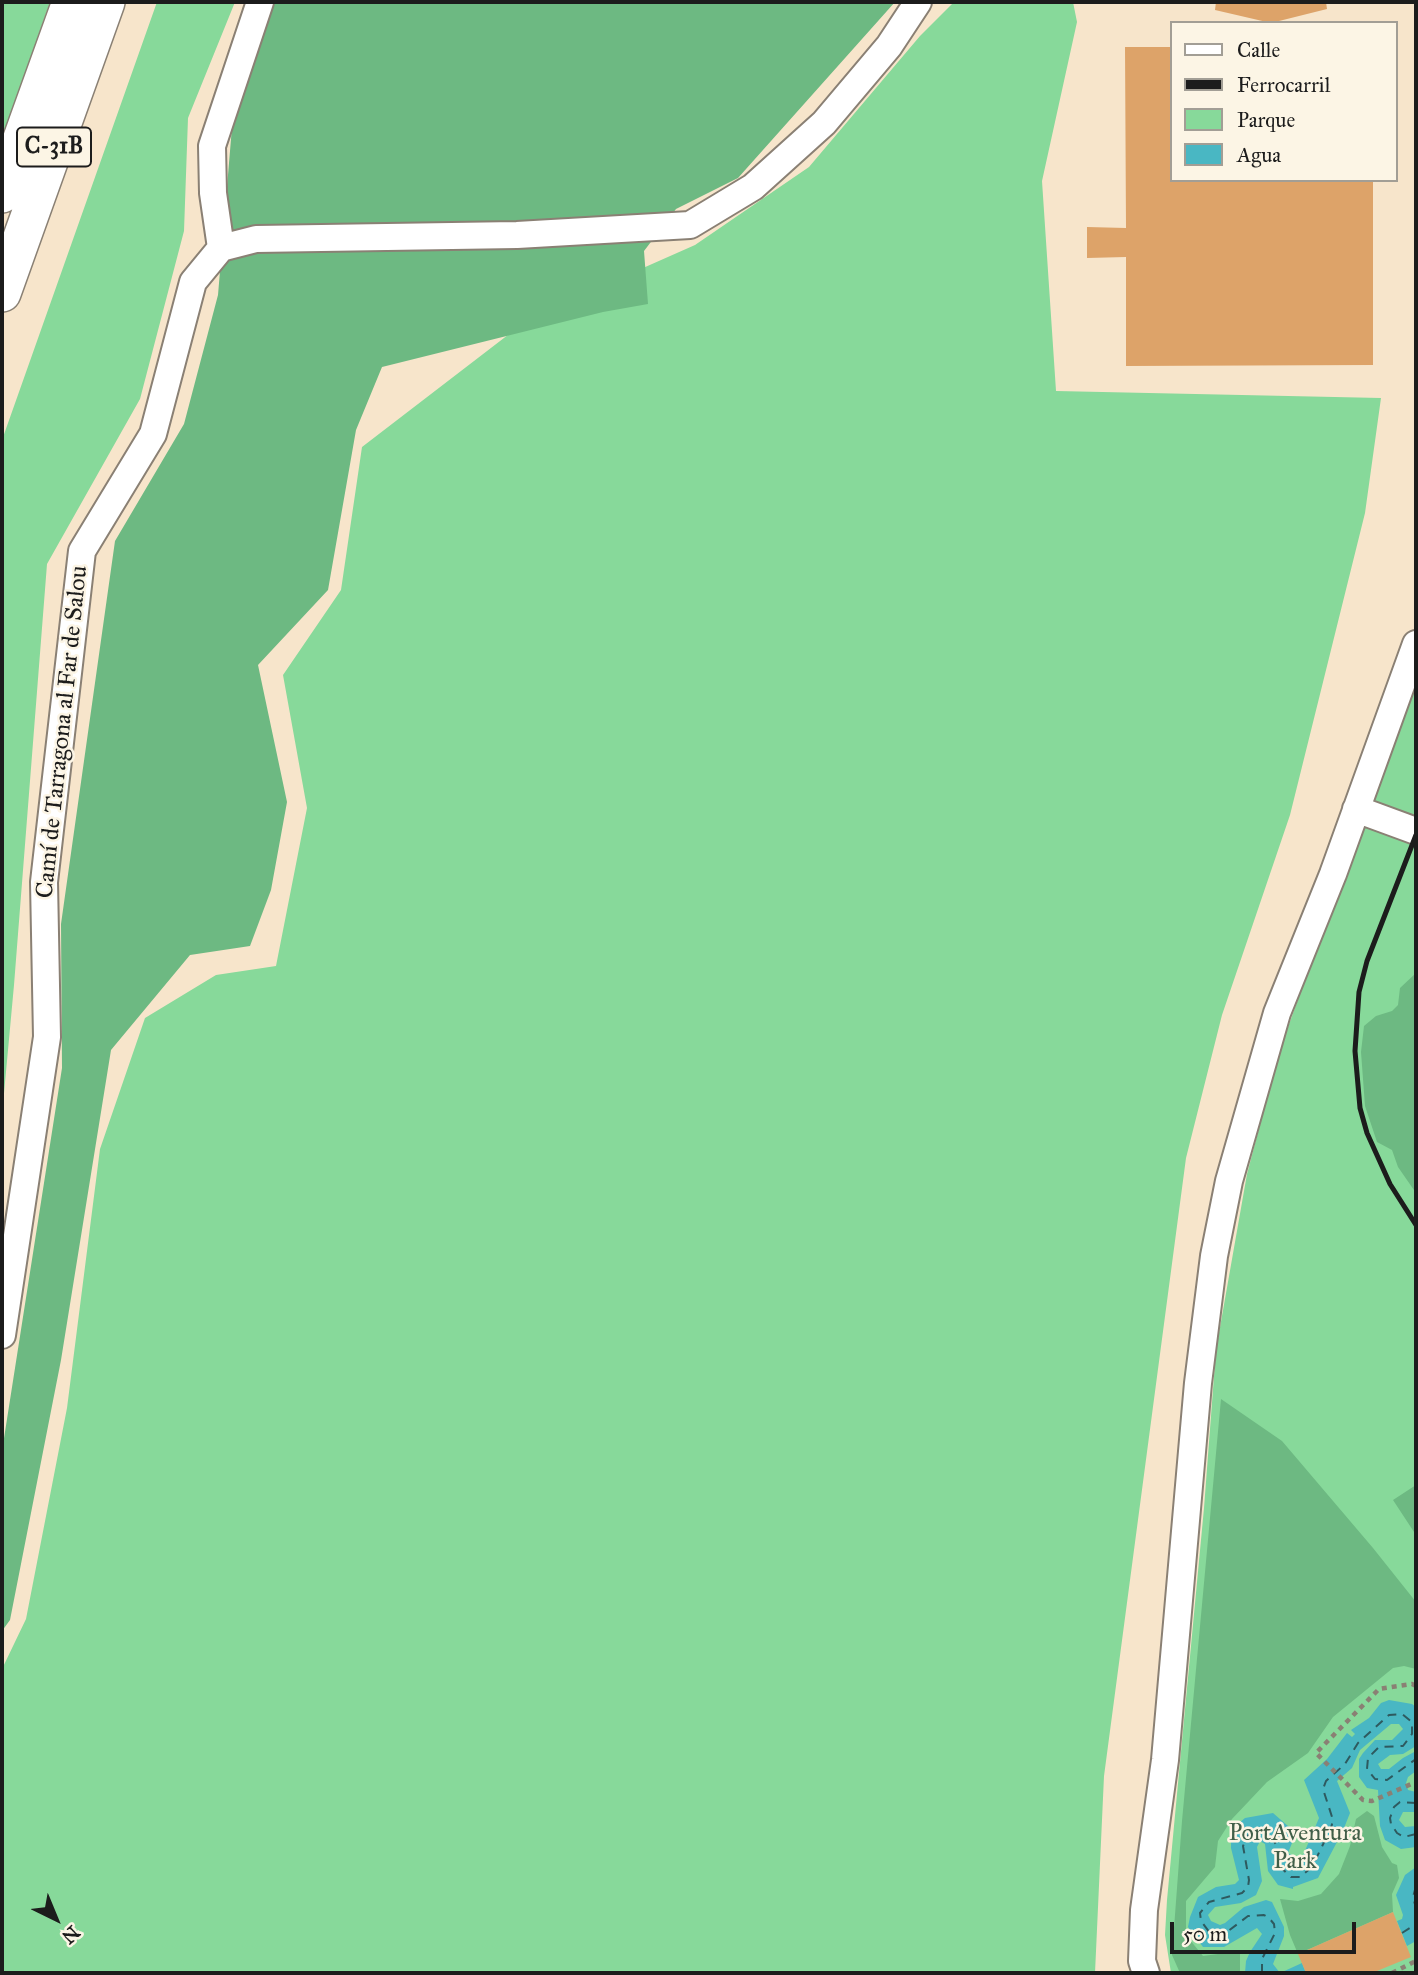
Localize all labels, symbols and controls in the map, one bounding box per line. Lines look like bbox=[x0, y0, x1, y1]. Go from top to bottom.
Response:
legend bbox=[1170, 21, 1397, 182]
text: Calle bbox=[1237, 37, 1280, 63]
text: Ferrocarril bbox=[1237, 72, 1330, 98]
text: Parque bbox=[1237, 107, 1295, 133]
road number: C-31B bbox=[17, 128, 91, 166]
text: Agua bbox=[1237, 142, 1281, 168]
street label: Camí de Tarragona al Far de Salou bbox=[31, 564, 95, 900]
park label: PortAventura Park bbox=[1228, 1820, 1362, 1876]
north arrow bbox=[21, 1884, 91, 1954]
scale bar bbox=[1173, 1909, 1358, 1953]
text: N bbox=[57, 1921, 84, 1949]
text: 50 m bbox=[1183, 1921, 1227, 1947]

